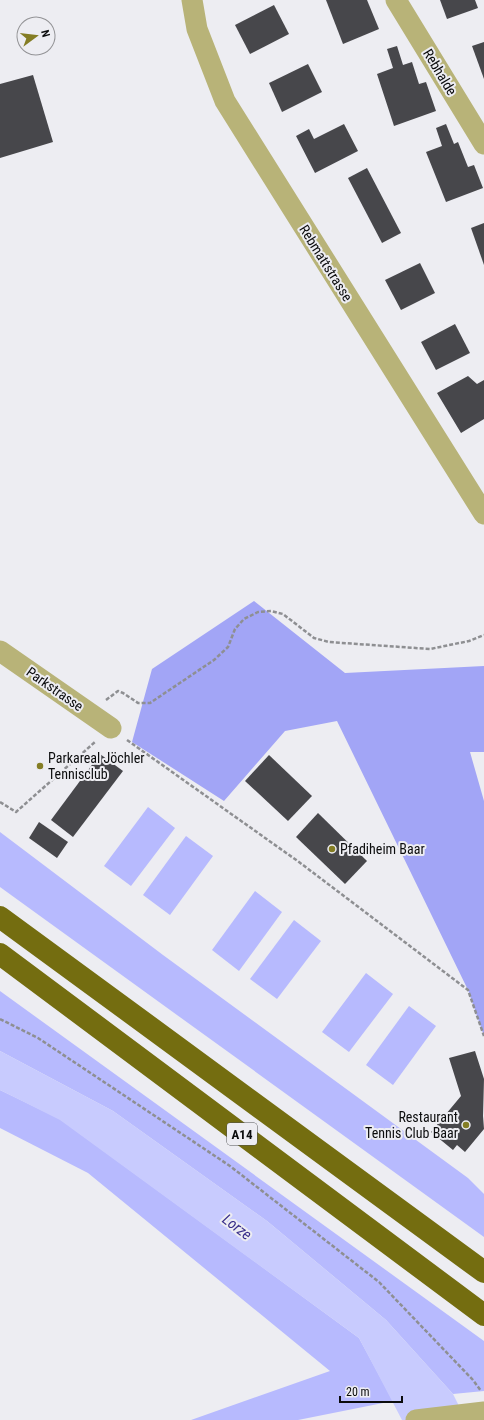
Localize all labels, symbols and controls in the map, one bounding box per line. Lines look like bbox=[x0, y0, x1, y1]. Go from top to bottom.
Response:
north arrow bbox=[16, 16, 56, 56]
text: N bbox=[38, 29, 52, 39]
street label: Rebhalde bbox=[420, 46, 460, 98]
street label: Rebmattstrasse bbox=[296, 222, 356, 304]
street label: Parkstrasse bbox=[24, 664, 87, 715]
place label: Parkareal Jöchler Tennisclub bbox=[48, 750, 145, 782]
marker: Parkareal Jöchler Tennisclub bbox=[35, 761, 45, 771]
place label: Pfadiheim Baar bbox=[340, 841, 425, 857]
marker: Pfadiheim Baar bbox=[327, 844, 337, 854]
place label: Restaurant Tennis Club Baar bbox=[365, 1109, 458, 1141]
marker: Restaurant Tennis Club Baar bbox=[461, 1120, 471, 1130]
road number: A14 bbox=[227, 1123, 257, 1145]
water label: Lorze bbox=[219, 1210, 255, 1244]
scale bar bbox=[340, 1378, 402, 1404]
text: 20 m bbox=[346, 1385, 370, 1399]

